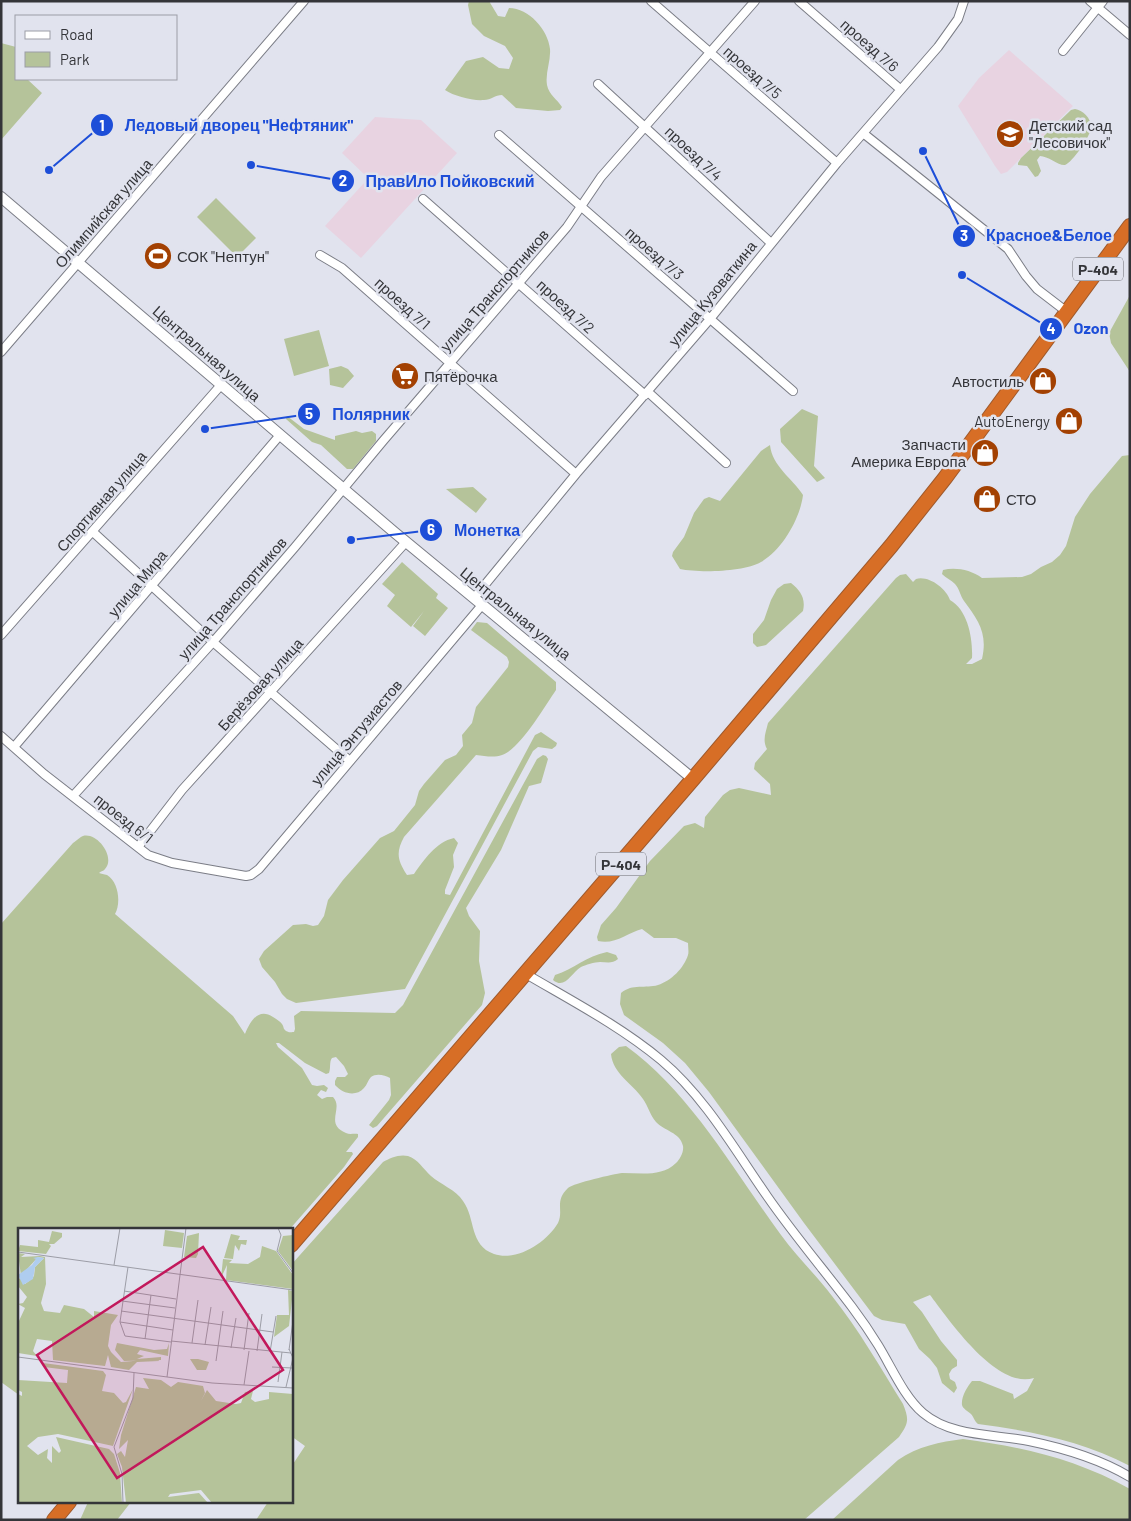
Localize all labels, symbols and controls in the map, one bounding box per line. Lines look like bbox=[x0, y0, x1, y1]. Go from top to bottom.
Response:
legend bbox=[15, 15, 178, 80]
street label: проезд 7/6 bbox=[837, 15, 903, 75]
text: Road bbox=[60, 25, 93, 43]
street label: проезд 7/5 bbox=[720, 42, 786, 102]
text: Park bbox=[60, 50, 90, 68]
callout: Ледовый дворец "Нефтяник" bbox=[90, 110, 363, 141]
text: Ледовый дворец "Нефтяник" bbox=[125, 115, 353, 134]
text: 1 bbox=[99, 116, 105, 134]
place label: Детский сад "Лесовичок" bbox=[1029, 116, 1112, 151]
school or university icon: Детский сад "Лесовичок" bbox=[995, 119, 1025, 149]
street label: проезд 7/4 bbox=[662, 122, 726, 184]
street label: Олимпийская улица bbox=[51, 154, 156, 271]
callout: ПравИло Пойковский bbox=[331, 166, 545, 197]
text: 2 bbox=[339, 171, 347, 189]
text: ПравИло Пойковский bbox=[365, 171, 535, 190]
callout: Красное&Белое bbox=[951, 220, 1122, 251]
street label: проезд 7/3 bbox=[622, 223, 688, 283]
street label: улица Транспортников bbox=[436, 225, 552, 355]
text: Красное&Белое bbox=[986, 225, 1112, 244]
text: 3 bbox=[960, 226, 968, 244]
street label: улица Кузоваткина bbox=[664, 236, 760, 349]
sports icon: СОК "Нептун" bbox=[143, 241, 173, 271]
place label: СОК "Нептун" bbox=[177, 247, 269, 265]
road number: Р-404 bbox=[1073, 258, 1123, 280]
street label: проезд 7/1 bbox=[371, 273, 435, 333]
street label: проезд 7/2 bbox=[533, 275, 599, 337]
street label: Центральная улица bbox=[149, 301, 265, 405]
callout: Ozon bbox=[1038, 313, 1118, 344]
text: Ozon bbox=[1074, 318, 1108, 337]
text: 4 bbox=[1046, 319, 1056, 337]
supermarket icon: Пятёрочка bbox=[390, 361, 420, 391]
shop icon: Автостиль bbox=[1028, 366, 1058, 396]
place label: Пятёрочка bbox=[424, 367, 498, 385]
place label: Автостиль bbox=[952, 372, 1024, 390]
callout: Полярник bbox=[297, 398, 420, 429]
text: 5 bbox=[305, 404, 313, 422]
text: Полярник bbox=[332, 404, 411, 423]
shop icon: AutoEnergy bbox=[1054, 406, 1084, 436]
place label: AutoEnergy bbox=[974, 412, 1050, 430]
place label: Запчасти Америка Европа bbox=[851, 435, 967, 470]
shop icon: Запчасти Америка Европа bbox=[970, 438, 1000, 468]
street label: Спортивная улица bbox=[52, 446, 150, 555]
shop icon: СТО bbox=[972, 484, 1002, 514]
place label: СТО bbox=[1006, 490, 1037, 508]
callout: Монетка bbox=[419, 515, 530, 546]
text: 6 bbox=[427, 520, 435, 538]
text: Монетка bbox=[454, 520, 520, 539]
street label: улица Транспортников bbox=[174, 533, 290, 663]
street label: улица Мира bbox=[104, 545, 171, 620]
street label: Центральная улица bbox=[457, 563, 575, 663]
street label: Берёзовая улица bbox=[214, 633, 307, 734]
street label: улица Энтузиастов bbox=[307, 676, 405, 788]
street label: проезд 6/1 bbox=[91, 789, 157, 847]
road number: Р-404 bbox=[596, 852, 646, 876]
inset map bbox=[18, 1228, 292, 1504]

